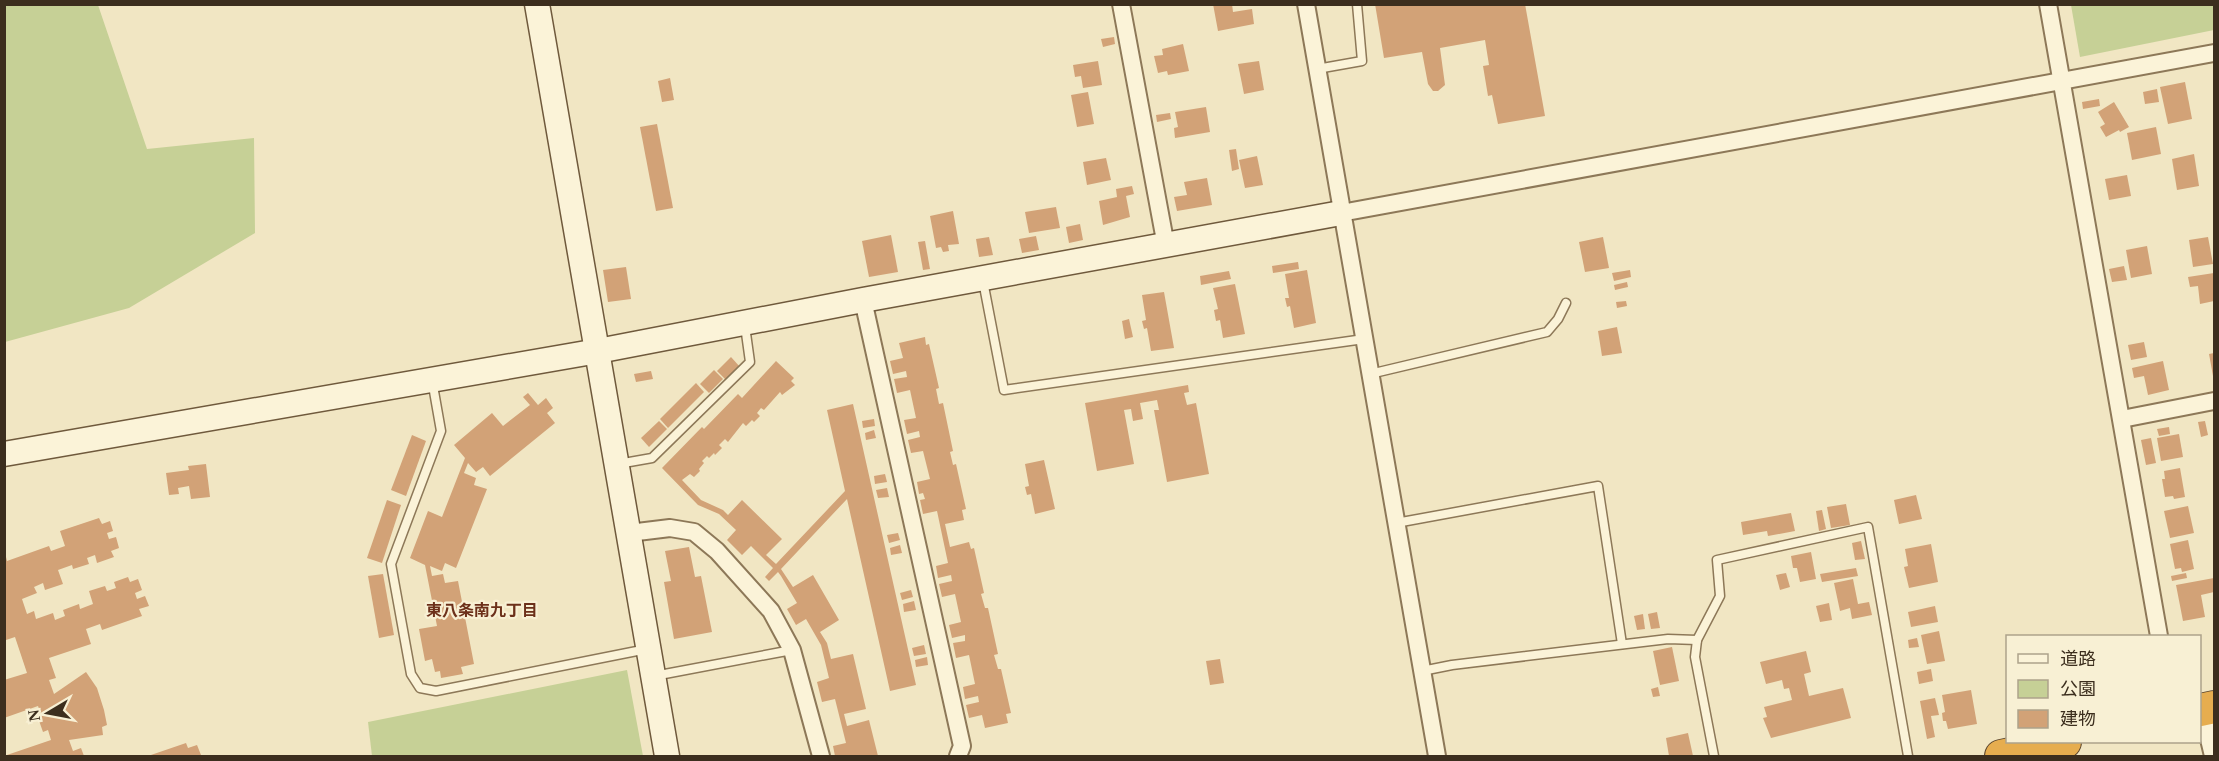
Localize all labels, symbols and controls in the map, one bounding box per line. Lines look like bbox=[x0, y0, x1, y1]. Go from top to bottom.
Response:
district label: 東八条南九丁目 bbox=[426, 602, 538, 619]
legend bbox=[2006, 635, 2201, 743]
text: 道路 bbox=[2060, 649, 2096, 669]
text: 公園 bbox=[2060, 679, 2096, 699]
north arrow bbox=[18, 683, 78, 743]
text: N bbox=[24, 708, 43, 723]
text: 建物 bbox=[2060, 709, 2096, 729]

